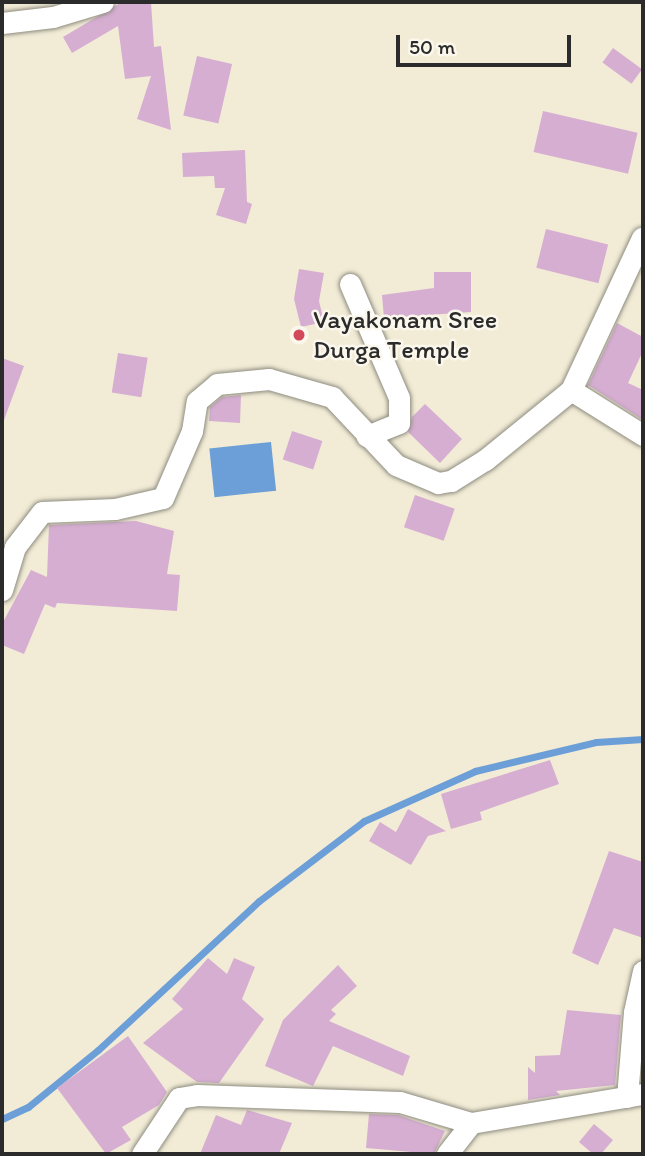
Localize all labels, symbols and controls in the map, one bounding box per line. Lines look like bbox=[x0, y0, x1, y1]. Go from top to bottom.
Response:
scale bar bbox=[400, 21, 575, 65]
text: 50 m bbox=[409, 34, 455, 59]
place label: Vayakonam Sree Durga Temple bbox=[313, 304, 498, 366]
marker: Vayakonam Sree Durga Temple bbox=[291, 327, 307, 343]

